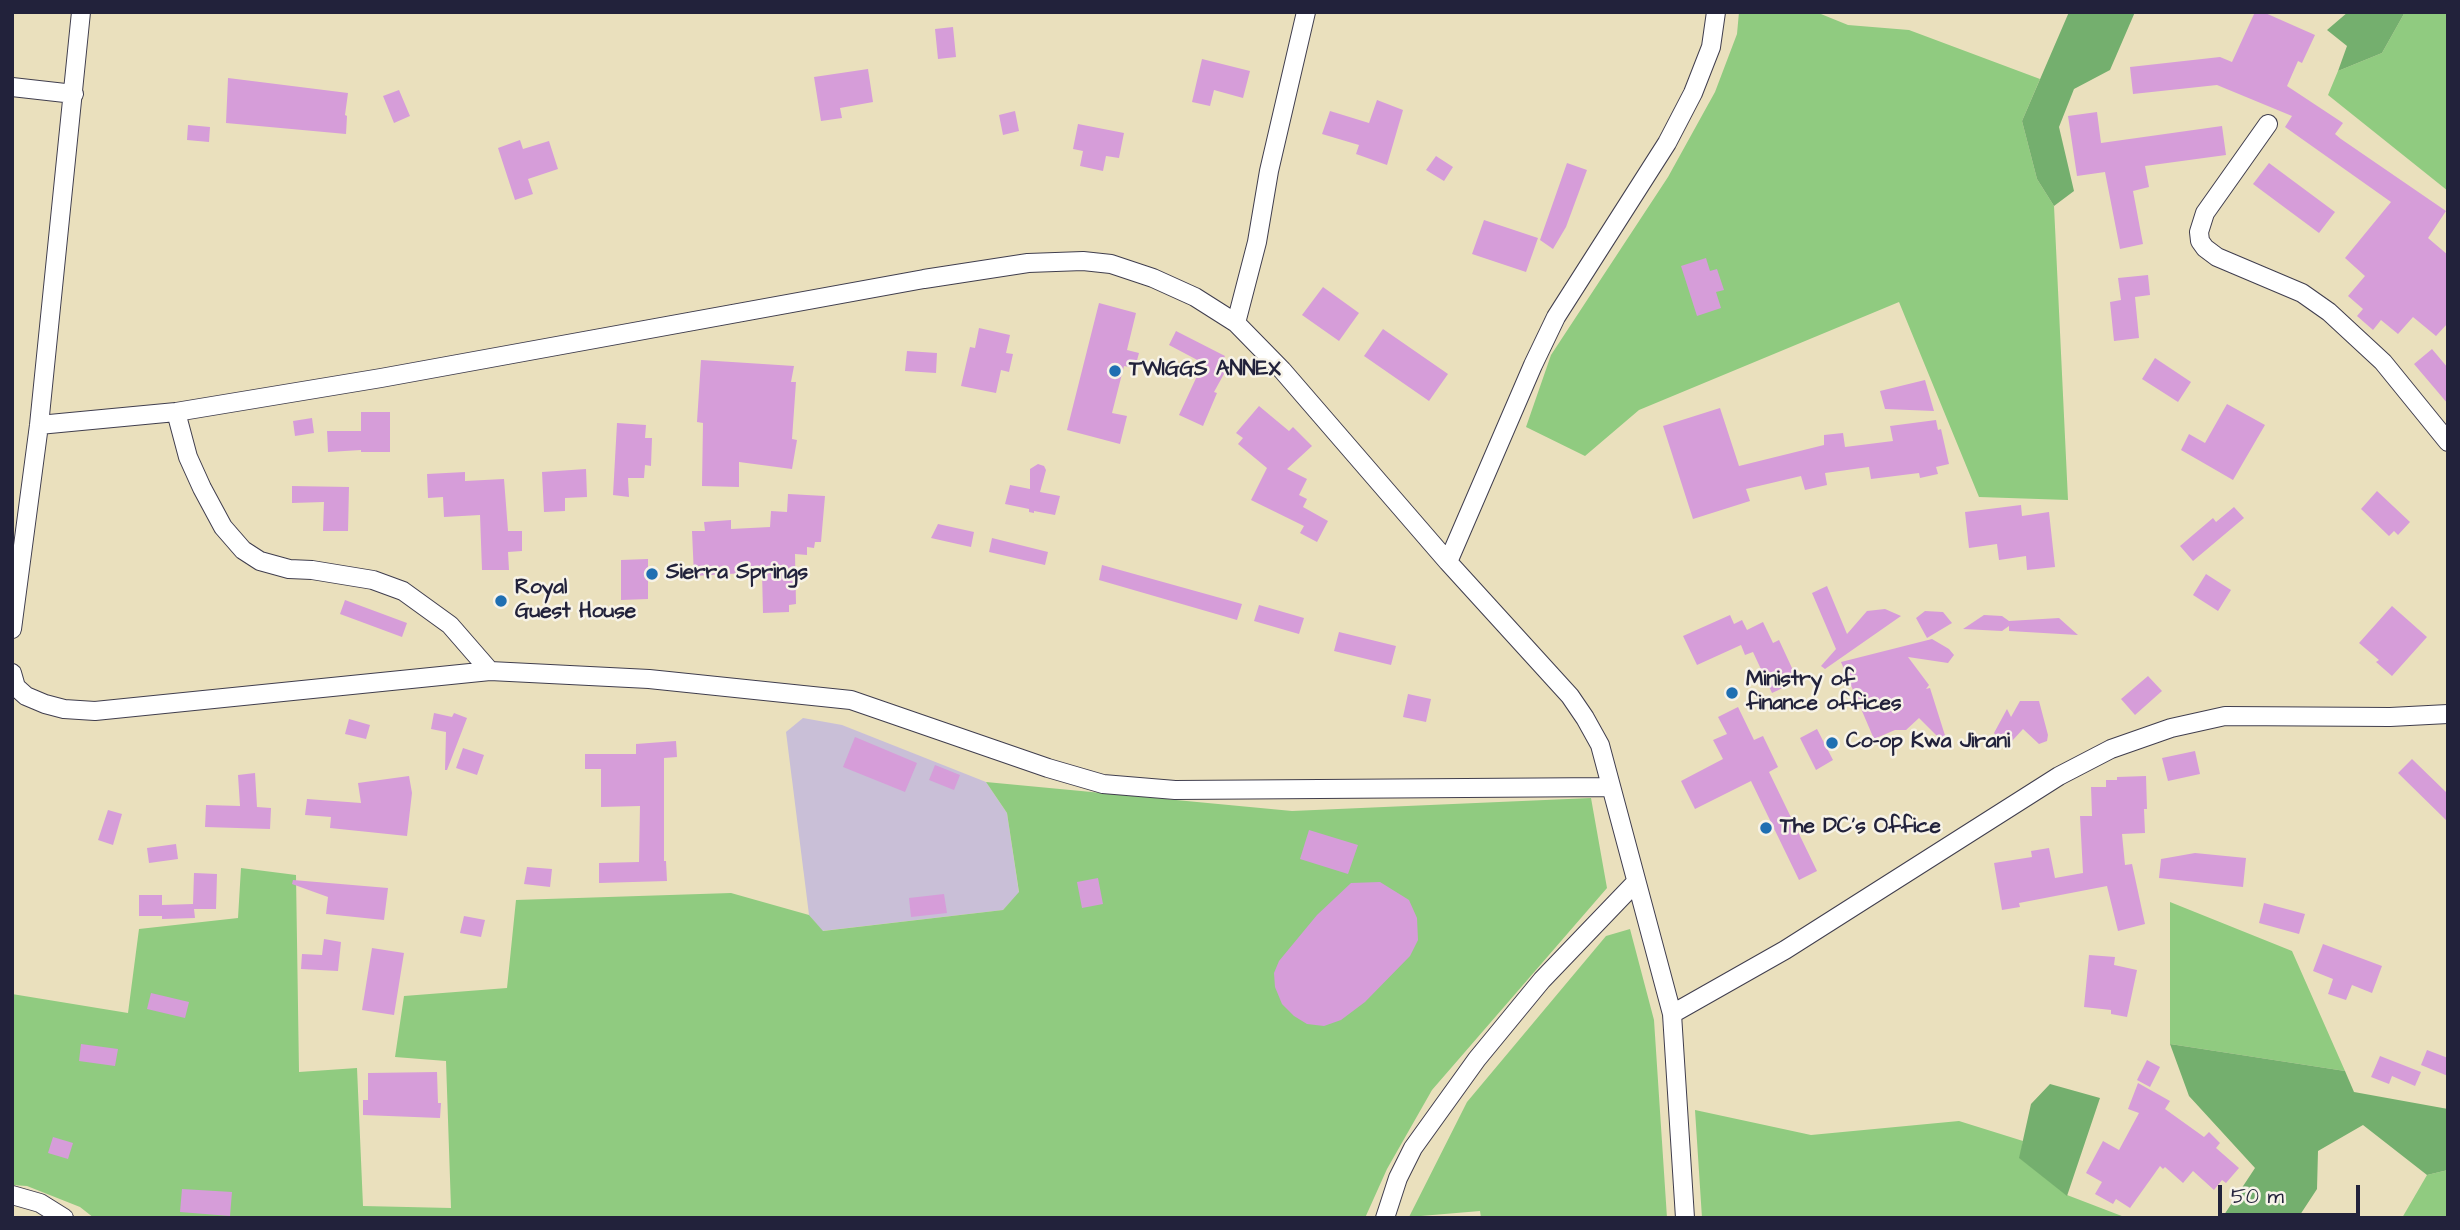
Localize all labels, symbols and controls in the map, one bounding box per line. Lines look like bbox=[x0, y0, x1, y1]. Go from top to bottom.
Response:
place label: TWIGGS ANNEX bbox=[1129, 358, 1281, 384]
marker: TWIGGS ANNEX bbox=[1107, 363, 1123, 379]
place label: Sierra Springs bbox=[666, 561, 808, 587]
marker: Sierra Springs bbox=[644, 566, 660, 582]
place label: Royal Guest House bbox=[515, 576, 636, 626]
marker: Royal Guest House bbox=[493, 593, 509, 609]
place label: Ministry of finance offices bbox=[1746, 668, 1902, 718]
marker: Ministry of finance offices bbox=[1724, 685, 1740, 701]
place label: Co-op Kwa Jirani bbox=[1846, 730, 2010, 756]
marker: Co-op Kwa Jirani bbox=[1824, 735, 1840, 751]
place label: The DC's Office bbox=[1780, 815, 1941, 841]
marker: The DC's Office bbox=[1758, 820, 1774, 836]
scale bar bbox=[2222, 1170, 2364, 1214]
text: 50 m bbox=[2231, 1182, 2284, 1211]

